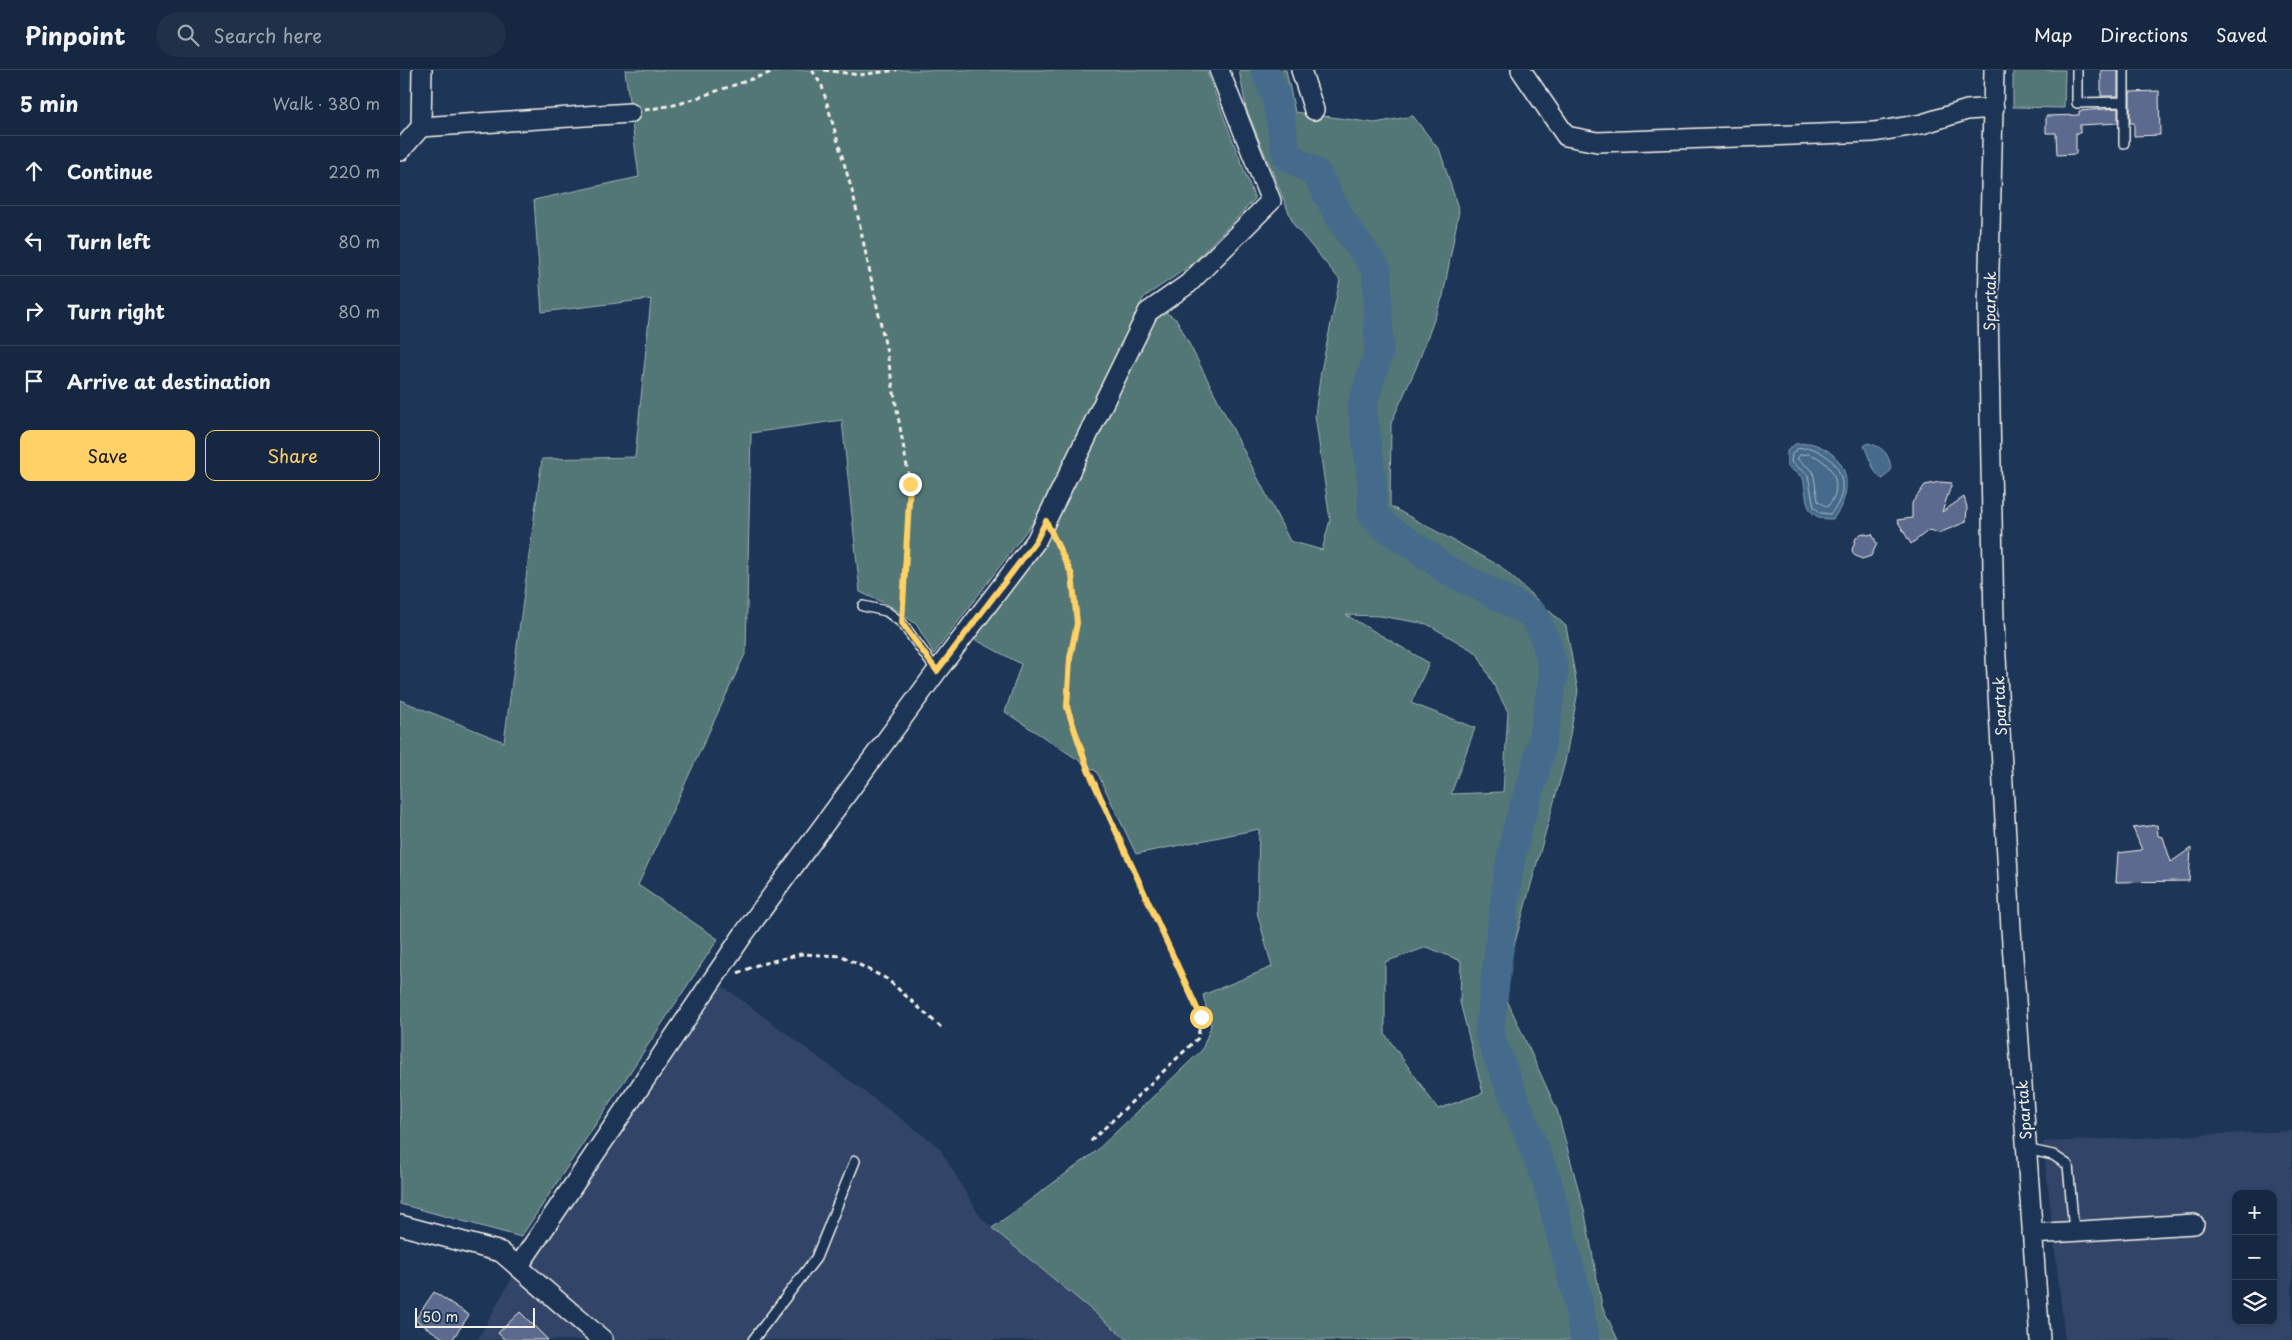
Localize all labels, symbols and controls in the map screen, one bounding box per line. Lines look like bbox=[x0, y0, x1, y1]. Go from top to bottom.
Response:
search box bbox=[156, 12, 506, 57]
text: Pinpoint bbox=[25, 17, 126, 53]
icon: search bbox=[174, 21, 202, 49]
text: Search here bbox=[214, 21, 322, 49]
text: Map bbox=[2034, 21, 2072, 48]
text: Directions bbox=[2100, 21, 2188, 48]
text: Saved bbox=[2216, 21, 2267, 48]
text: 5 min bbox=[20, 87, 78, 119]
text: Walk · 380 m bbox=[273, 91, 380, 115]
icon: ahead bbox=[20, 157, 48, 185]
text: Continue bbox=[67, 157, 153, 185]
text: 220 m bbox=[329, 159, 380, 183]
icon: left bbox=[20, 227, 48, 255]
text: Turn left bbox=[67, 227, 151, 255]
text: 80 m bbox=[338, 229, 380, 253]
street label: Spartak bbox=[1977, 271, 2001, 331]
icon: right bbox=[20, 297, 48, 325]
text: Turn right bbox=[67, 297, 165, 325]
text: 80 m bbox=[338, 299, 380, 323]
icon: arrive bbox=[20, 367, 48, 395]
text: Arrive at destination bbox=[67, 367, 271, 395]
button: Save bbox=[20, 430, 195, 481]
button: Share bbox=[205, 430, 380, 481]
route end bbox=[899, 473, 922, 496]
street label: Spartak bbox=[1986, 676, 2012, 736]
route start bbox=[1190, 1006, 1213, 1029]
street label: Spartak bbox=[2009, 1079, 2037, 1141]
map controls bbox=[2232, 1190, 2277, 1325]
button: + bbox=[2232, 1190, 2277, 1235]
button: − bbox=[2232, 1235, 2277, 1280]
button: layers bbox=[2232, 1280, 2277, 1325]
scale bar bbox=[415, 1305, 535, 1328]
text: 50 m bbox=[422, 1306, 458, 1327]

